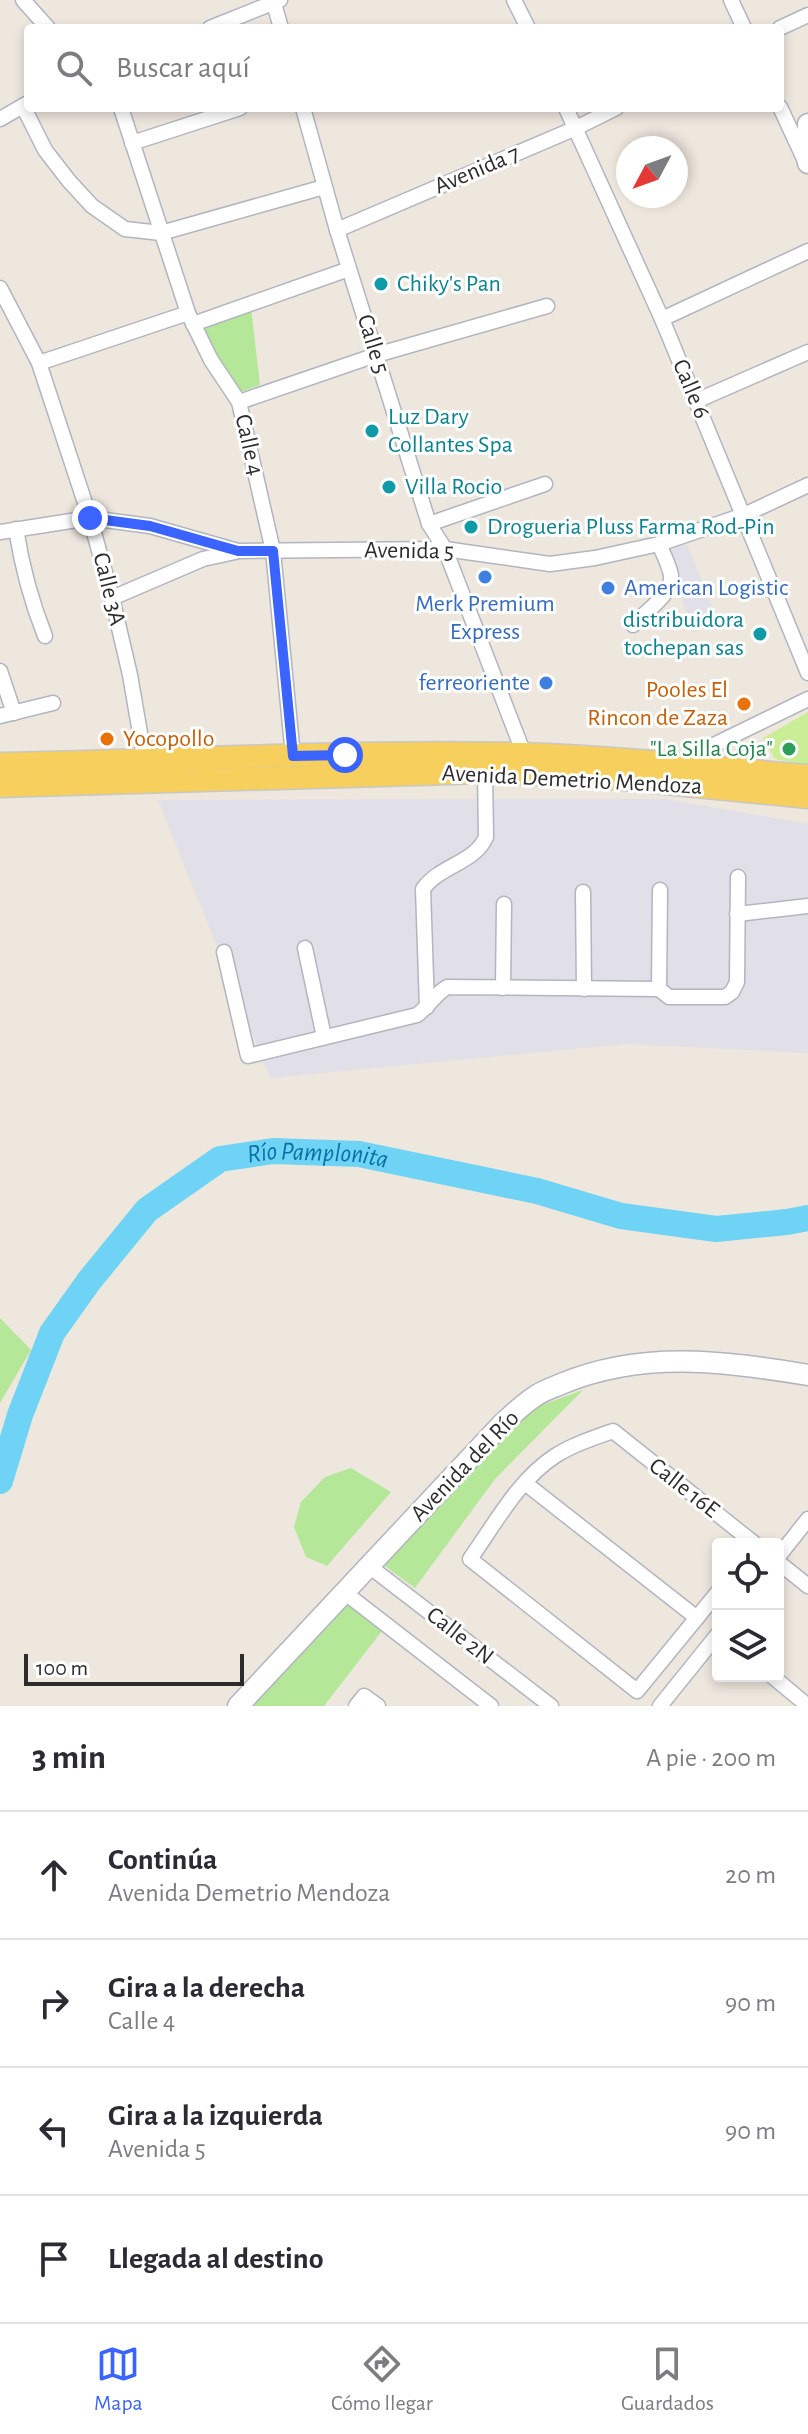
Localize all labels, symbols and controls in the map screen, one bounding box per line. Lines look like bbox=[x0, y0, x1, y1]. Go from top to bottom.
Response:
search box bbox=[24, 24, 784, 112]
icon: search bbox=[52, 46, 96, 90]
text: Buscar aquí bbox=[116, 53, 250, 83]
north arrow bbox=[616, 136, 688, 208]
street label: Avenida 7 bbox=[431, 141, 523, 199]
place label: Chiky's Pan bbox=[397, 272, 501, 296]
marker: Chiky's Pan bbox=[372, 275, 390, 293]
street label: Calle 5 bbox=[353, 312, 393, 376]
street label: Calle 6 bbox=[668, 356, 714, 422]
place label: Luz Dary Collantes Spa bbox=[388, 405, 513, 457]
street label: Calle 4 bbox=[230, 412, 268, 478]
marker: Luz Dary Collantes Spa bbox=[363, 422, 381, 440]
place label: Villa Rocio bbox=[405, 475, 502, 499]
marker: Villa Rocio bbox=[380, 478, 398, 496]
route end bbox=[72, 500, 108, 536]
place label: Drogueria Pluss Farma Rod-Pin bbox=[487, 515, 775, 539]
marker: Drogueria Pluss Farma Rod-Pin bbox=[462, 518, 480, 536]
street label: Avenida 5 bbox=[364, 538, 454, 564]
street label: Calle 3A bbox=[88, 550, 130, 628]
marker: Merk Premium Express bbox=[476, 568, 494, 586]
place label: American Logistic bbox=[624, 576, 788, 600]
marker: American Logistic bbox=[599, 579, 617, 597]
place label: Merk Premium Express bbox=[415, 592, 555, 644]
place label: distribuidora tochepan sas bbox=[623, 608, 744, 660]
marker: distribuidora tochepan sas bbox=[751, 625, 769, 643]
place label: ferreoriente bbox=[419, 671, 530, 695]
marker: ferreoriente bbox=[537, 674, 555, 692]
place label: Pooles El Rincon de Zaza bbox=[587, 678, 728, 730]
marker: Pooles El Rincon de Zaza bbox=[735, 695, 753, 713]
place label: Yocopollo bbox=[123, 727, 215, 751]
marker: Yocopollo bbox=[98, 730, 116, 748]
route start bbox=[327, 737, 363, 773]
place label: "La Silla Coja" bbox=[650, 737, 773, 761]
marker: "La Silla Coja" bbox=[780, 740, 798, 758]
street label: Avenida Demetrio Mendoza bbox=[441, 761, 703, 799]
water label: Río Pamplonita bbox=[245, 1138, 391, 1173]
street label: Avenida del Río bbox=[406, 1406, 524, 1526]
street label: Calle 16E bbox=[644, 1453, 724, 1523]
map controls bbox=[712, 1538, 784, 1682]
button: locate bbox=[712, 1538, 784, 1610]
street label: Calle 2N bbox=[422, 1603, 498, 1669]
button: layers bbox=[712, 1610, 784, 1682]
scale bar bbox=[24, 1650, 244, 1686]
text: 100 m bbox=[36, 1657, 88, 1679]
text: 3 min bbox=[32, 1741, 106, 1775]
text: A pie · 200 m bbox=[646, 1745, 776, 1771]
text: Continúa bbox=[108, 1845, 217, 1875]
icon: ahead bbox=[32, 1853, 76, 1897]
text: 20 m bbox=[725, 1862, 776, 1888]
text: Avenida Demetrio Mendoza bbox=[108, 1880, 390, 1906]
text: Gira a la derecha bbox=[108, 1973, 305, 2003]
icon: right bbox=[32, 1981, 76, 2025]
text: 90 m bbox=[725, 1990, 776, 2016]
text: Calle 4 bbox=[108, 2008, 175, 2034]
text: Gira a la izquierda bbox=[108, 2101, 323, 2131]
icon: left bbox=[32, 2109, 76, 2153]
text: 90 m bbox=[725, 2118, 776, 2144]
text: Avenida 5 bbox=[108, 2136, 206, 2162]
icon: arrive bbox=[32, 2237, 76, 2281]
text: Llegada al destino bbox=[108, 2244, 324, 2274]
tab: Mapa bbox=[94, 2342, 143, 2416]
tab: Cómo llegar bbox=[331, 2342, 433, 2416]
tab: Guardados bbox=[621, 2342, 714, 2416]

